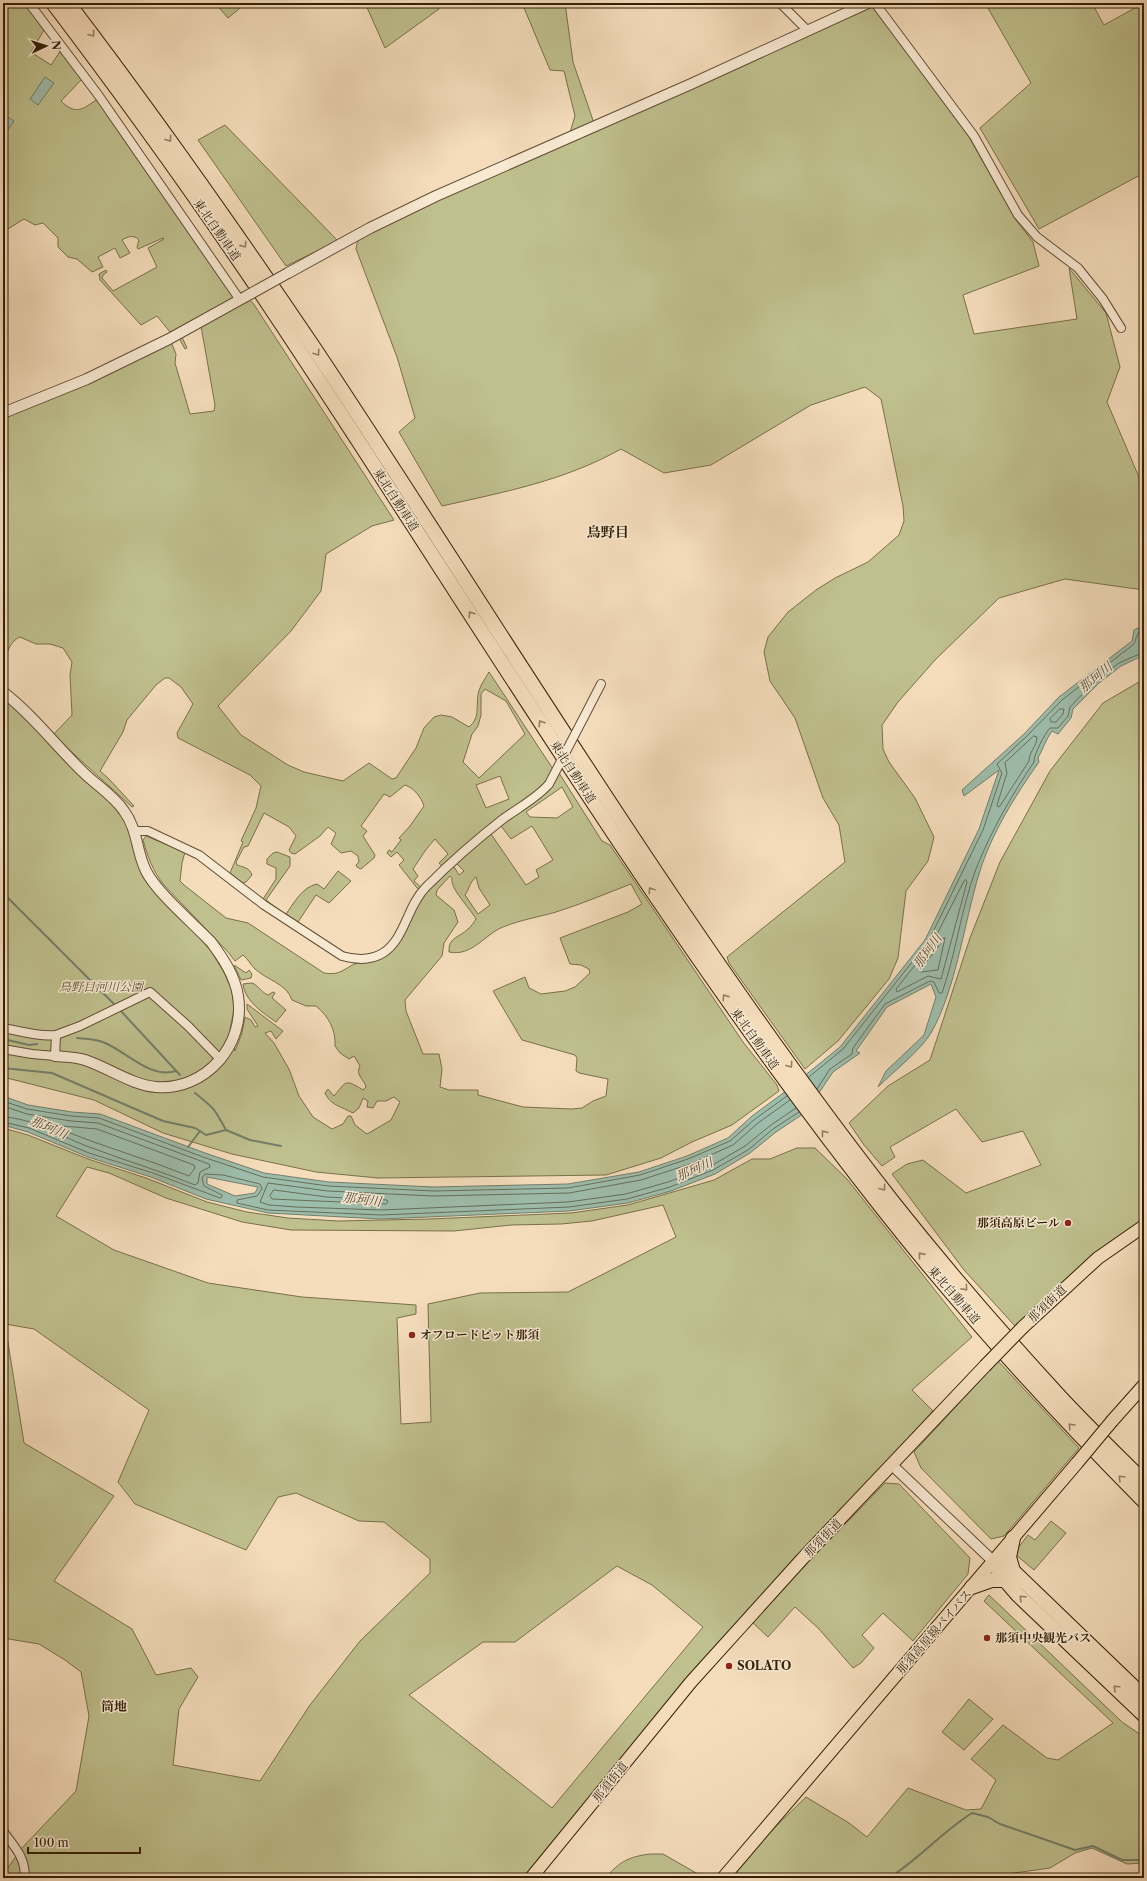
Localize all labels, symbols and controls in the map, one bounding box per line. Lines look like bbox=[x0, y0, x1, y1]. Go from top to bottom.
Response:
north arrow bbox=[26, 26, 66, 66]
one-way arrow bbox=[87, 30, 94, 37]
text: N bbox=[49, 40, 63, 51]
one-way arrow bbox=[164, 134, 171, 141]
street label: 東北自動車道 bbox=[191, 196, 244, 264]
one-way arrow bbox=[239, 241, 247, 248]
one-way arrow bbox=[312, 349, 319, 356]
street label: 東北自動車道 bbox=[371, 465, 422, 534]
district label: 鳥野目 bbox=[587, 523, 629, 541]
one-way arrow bbox=[468, 611, 475, 618]
water label: 那珂川 bbox=[1075, 657, 1117, 696]
one-way arrow bbox=[539, 721, 546, 728]
street label: 東北自動車道 bbox=[548, 737, 599, 806]
one-way arrow bbox=[649, 888, 656, 895]
water label: 那珂川 bbox=[909, 929, 946, 971]
park label: 鳥野目河川公園 bbox=[59, 979, 145, 994]
one-way arrow bbox=[723, 995, 730, 1002]
street label: 東北自動車道 bbox=[728, 1005, 783, 1072]
one-way arrow bbox=[785, 1061, 792, 1068]
water label: 那珂川 bbox=[28, 1112, 72, 1143]
one-way arrow bbox=[822, 1130, 829, 1137]
water label: 那珂川 bbox=[673, 1153, 717, 1184]
one-way arrow bbox=[878, 1184, 885, 1191]
water label: 那珂川 bbox=[342, 1189, 384, 1210]
place label: 那須高原ビール bbox=[977, 1215, 1060, 1230]
marker: 那須高原ビール bbox=[1063, 1218, 1073, 1228]
one-way arrow bbox=[918, 1252, 925, 1260]
street label: 東北自動車道 bbox=[925, 1263, 984, 1327]
street label: 那須街道 bbox=[1024, 1282, 1069, 1326]
one-way arrow bbox=[961, 1284, 968, 1291]
place label: オフロードピット那須 bbox=[420, 1327, 539, 1342]
marker: オフロードピット那須 bbox=[407, 1330, 417, 1340]
one-way arrow bbox=[1069, 1423, 1076, 1431]
one-way arrow bbox=[1118, 1475, 1126, 1482]
street label: 那須街道 bbox=[801, 1515, 845, 1560]
street label: 那須高原線バイパス bbox=[893, 1586, 975, 1677]
one-way arrow bbox=[1019, 1595, 1027, 1603]
place label: 那須中央観光バス bbox=[995, 1630, 1091, 1645]
marker: 那須中央観光バス bbox=[982, 1633, 992, 1643]
place label: SOLATO bbox=[737, 1658, 791, 1673]
marker: SOLATO bbox=[724, 1661, 734, 1671]
one-way arrow bbox=[1113, 1686, 1121, 1693]
district label: 筒地 bbox=[101, 1698, 127, 1714]
street label: 那須街道 bbox=[589, 1758, 631, 1805]
scale bar bbox=[28, 1829, 140, 1855]
text: 100 m bbox=[34, 1835, 69, 1850]

